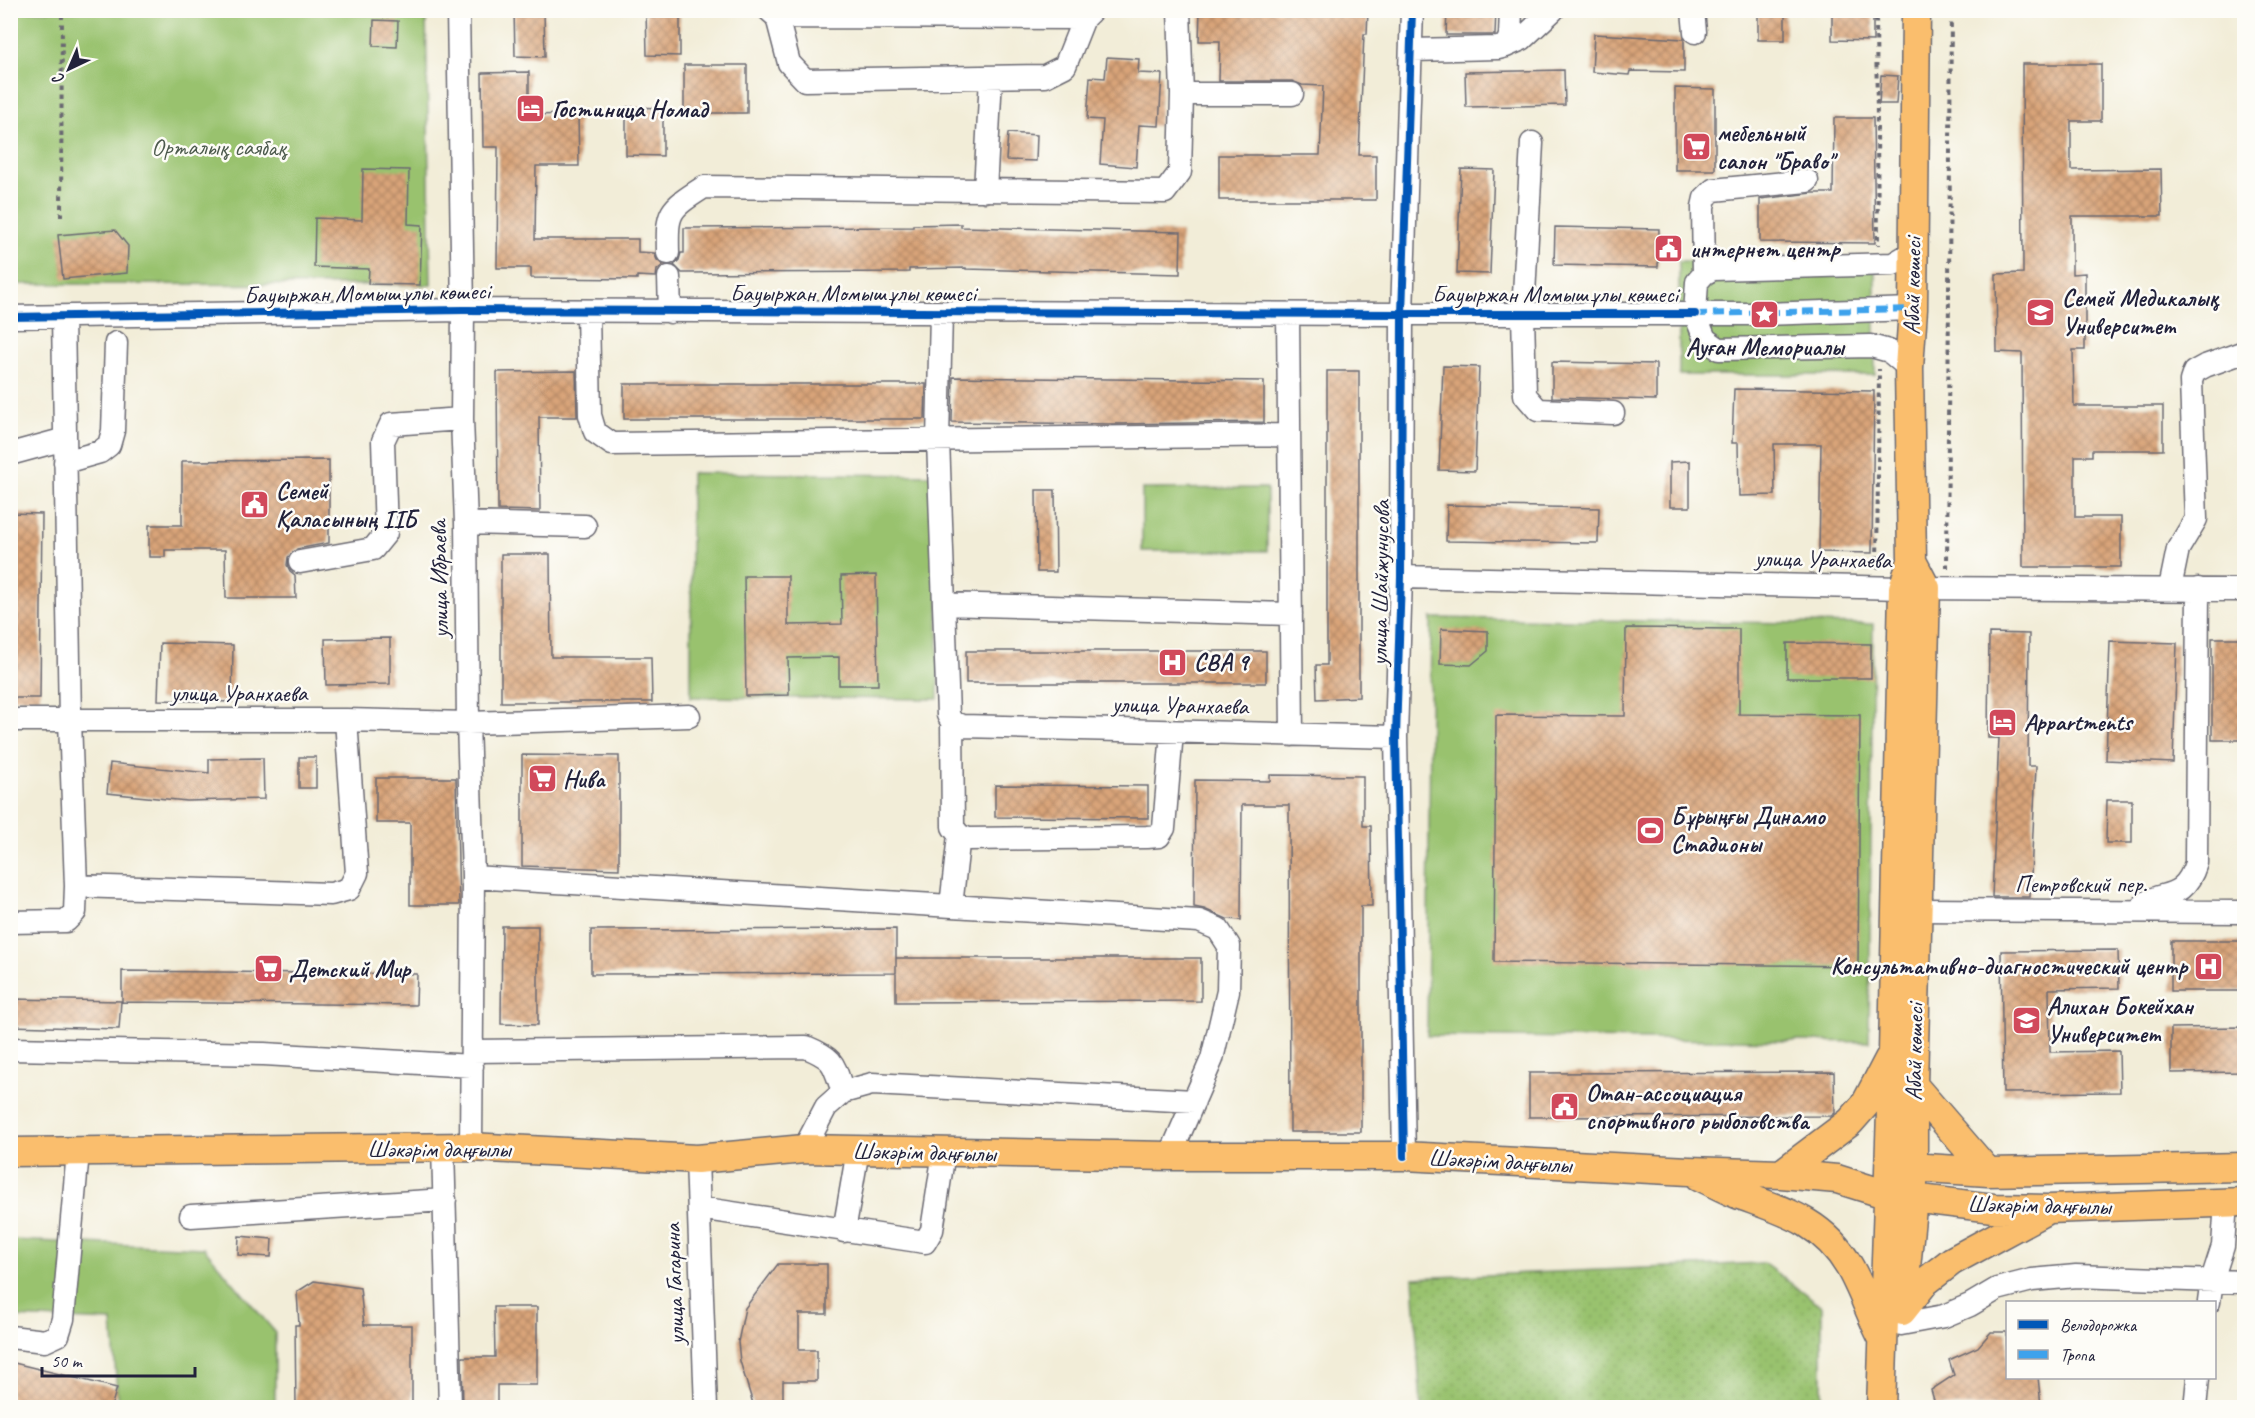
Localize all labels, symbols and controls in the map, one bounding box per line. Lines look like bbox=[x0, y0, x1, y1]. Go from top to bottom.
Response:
north arrow bbox=[39, 39, 99, 99]
text: С bbox=[48, 68, 69, 89]
hotel icon: Гостиница Номад bbox=[515, 93, 547, 125]
place label: Гостиница Номад bbox=[552, 94, 710, 124]
place label: мебельный салон "Браво" bbox=[1717, 118, 1839, 176]
supermarket icon: мебельный салон "Браво" bbox=[1680, 131, 1712, 163]
park label: Орталық саябақ bbox=[151, 132, 288, 162]
public building icon: интернет центр bbox=[1653, 233, 1685, 265]
place label: интернет центр bbox=[1690, 234, 1842, 264]
street label: Абай көшесі bbox=[1896, 234, 1928, 335]
street label: Бауыржан Момышұлы көшесі bbox=[244, 276, 493, 310]
street label: Бауыржан Момышұлы көшесі bbox=[730, 278, 979, 308]
street label: Бауыржан Момышұлы көшесі bbox=[1432, 279, 1681, 309]
place label: Семей Медикалық Университет bbox=[2062, 283, 2221, 341]
school or university icon: Семей Медикалық Университет bbox=[2025, 296, 2057, 328]
place icon: Ауған Мемориалы bbox=[1749, 298, 1781, 330]
place label: Ауған Мемориалы bbox=[1686, 332, 1846, 362]
place label: Семей Қаласының ІІБ bbox=[276, 476, 420, 534]
public building icon: Семей Қаласының ІІБ bbox=[239, 489, 271, 521]
street label: улица Шайжунусова bbox=[1364, 498, 1396, 668]
street label: улица Ибраева bbox=[423, 518, 455, 640]
street label: улица Уранхаева bbox=[1753, 543, 1893, 575]
hospital icon: СВА 9 bbox=[1157, 646, 1189, 678]
place label: СВА 9 bbox=[1194, 647, 1251, 677]
street label: улица Уранхаева bbox=[169, 678, 309, 708]
street label: улица Уранхаева bbox=[1110, 689, 1250, 721]
hotel icon: Appartments bbox=[1987, 706, 2019, 738]
place label: Appartments bbox=[2024, 707, 2134, 737]
supermarket icon: Нива bbox=[526, 763, 558, 795]
place label: Нива bbox=[563, 764, 606, 794]
place label: Бұрыңғы Динамо Стадионы bbox=[1671, 801, 1827, 859]
sports icon: Бұрыңғы Динамо Стадионы bbox=[1634, 814, 1666, 846]
street label: Петровский пер. bbox=[2015, 869, 2147, 899]
hospital icon: Консультативно-диагностический центр bbox=[2192, 950, 2224, 982]
place label: Консультативно-диагностический центр bbox=[1831, 951, 2189, 981]
supermarket icon: Детский Мир bbox=[252, 953, 284, 985]
place label: Детский Мир bbox=[289, 954, 412, 984]
place label: Алихан Бокейхан Университет bbox=[2047, 991, 2194, 1049]
street label: Абай көшесі bbox=[1898, 1000, 1930, 1101]
school or university icon: Алихан Бокейхан Университет bbox=[2010, 1004, 2042, 1036]
place label: Отан-ассоциация спортивного рыболовства bbox=[1586, 1078, 1811, 1136]
public building icon: Отан-ассоциация спортивного рыболовства bbox=[1549, 1091, 1581, 1123]
street label: Шәкәрім даңғылы bbox=[367, 1134, 513, 1164]
street label: Шәкәрім даңғылы bbox=[852, 1136, 998, 1168]
street label: Шәкәрім даңғылы bbox=[1428, 1142, 1575, 1180]
street label: Шәкәрім даңғылы bbox=[1967, 1189, 2113, 1221]
street label: улица Гагарина bbox=[657, 1221, 691, 1347]
legend bbox=[2006, 1301, 2216, 1379]
text: Велодорожка bbox=[2060, 1314, 2138, 1336]
scale bar bbox=[42, 1340, 195, 1378]
text: Тропа bbox=[2060, 1344, 2096, 1366]
text: 50 m bbox=[51, 1350, 84, 1372]

